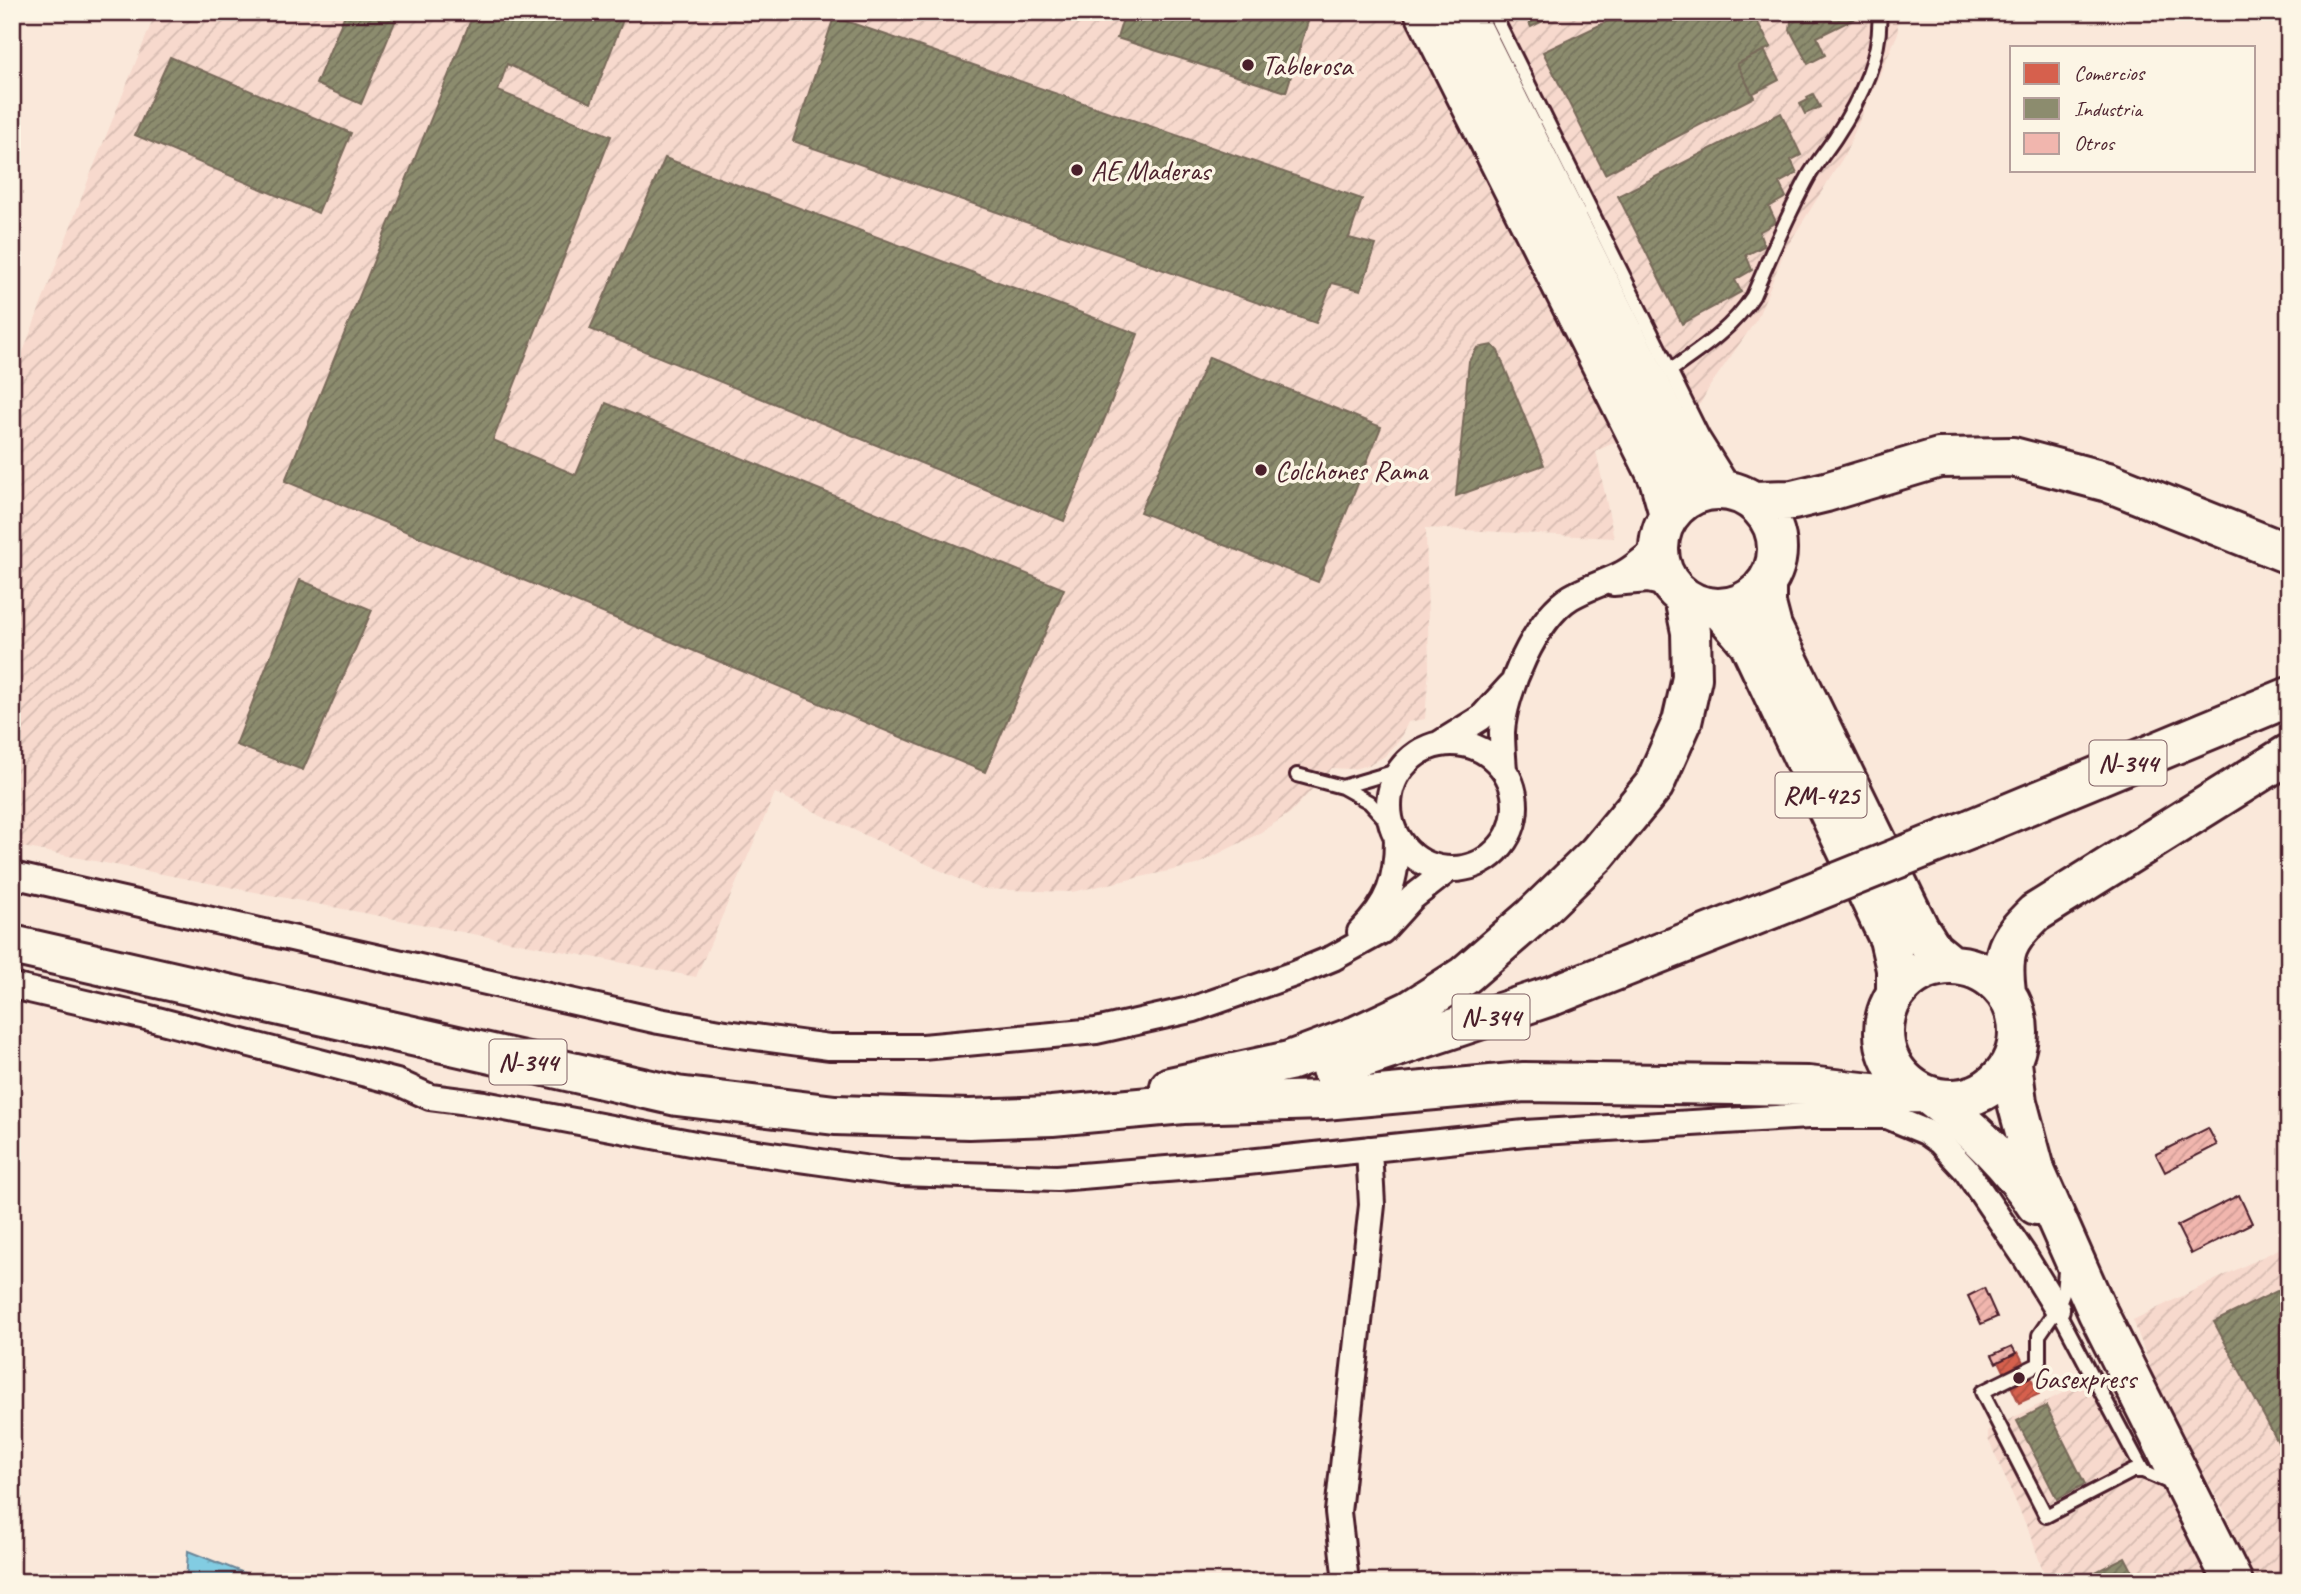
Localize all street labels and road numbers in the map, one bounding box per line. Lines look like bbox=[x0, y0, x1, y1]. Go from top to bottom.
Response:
road number: N-344 bbox=[2090, 740, 2166, 786]
road number: RM-425 bbox=[1776, 772, 1867, 818]
road number: N-344 bbox=[1452, 994, 1530, 1040]
road number: N-344 bbox=[490, 1040, 566, 1084]

